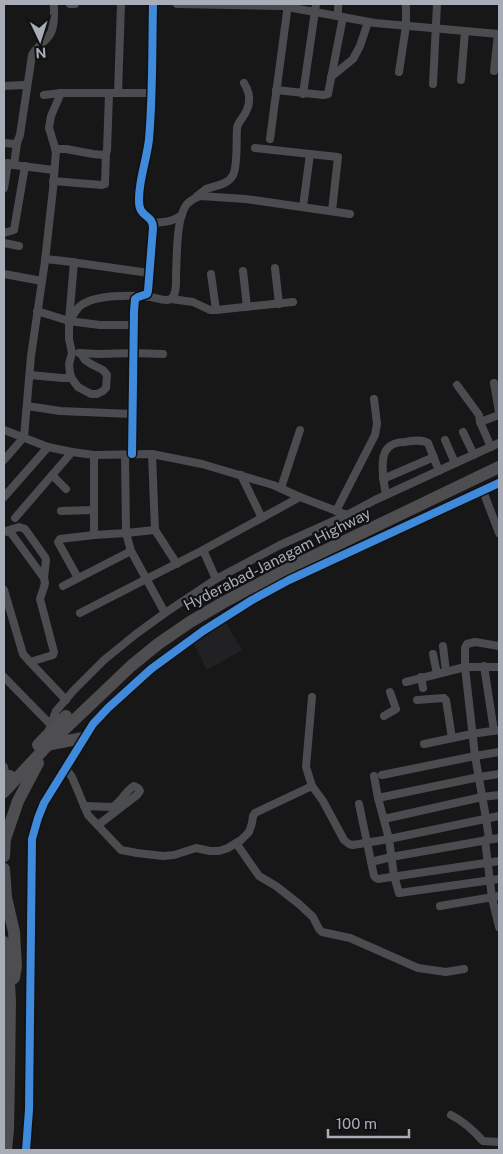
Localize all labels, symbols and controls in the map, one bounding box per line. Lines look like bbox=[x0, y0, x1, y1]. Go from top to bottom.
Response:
north arrow bbox=[15, 15, 65, 65]
text: N bbox=[35, 45, 47, 61]
street label: Hyderabad-Janagam Highway bbox=[181, 504, 373, 614]
scale bar bbox=[328, 1106, 409, 1138]
text: 100 m bbox=[336, 1115, 377, 1132]

